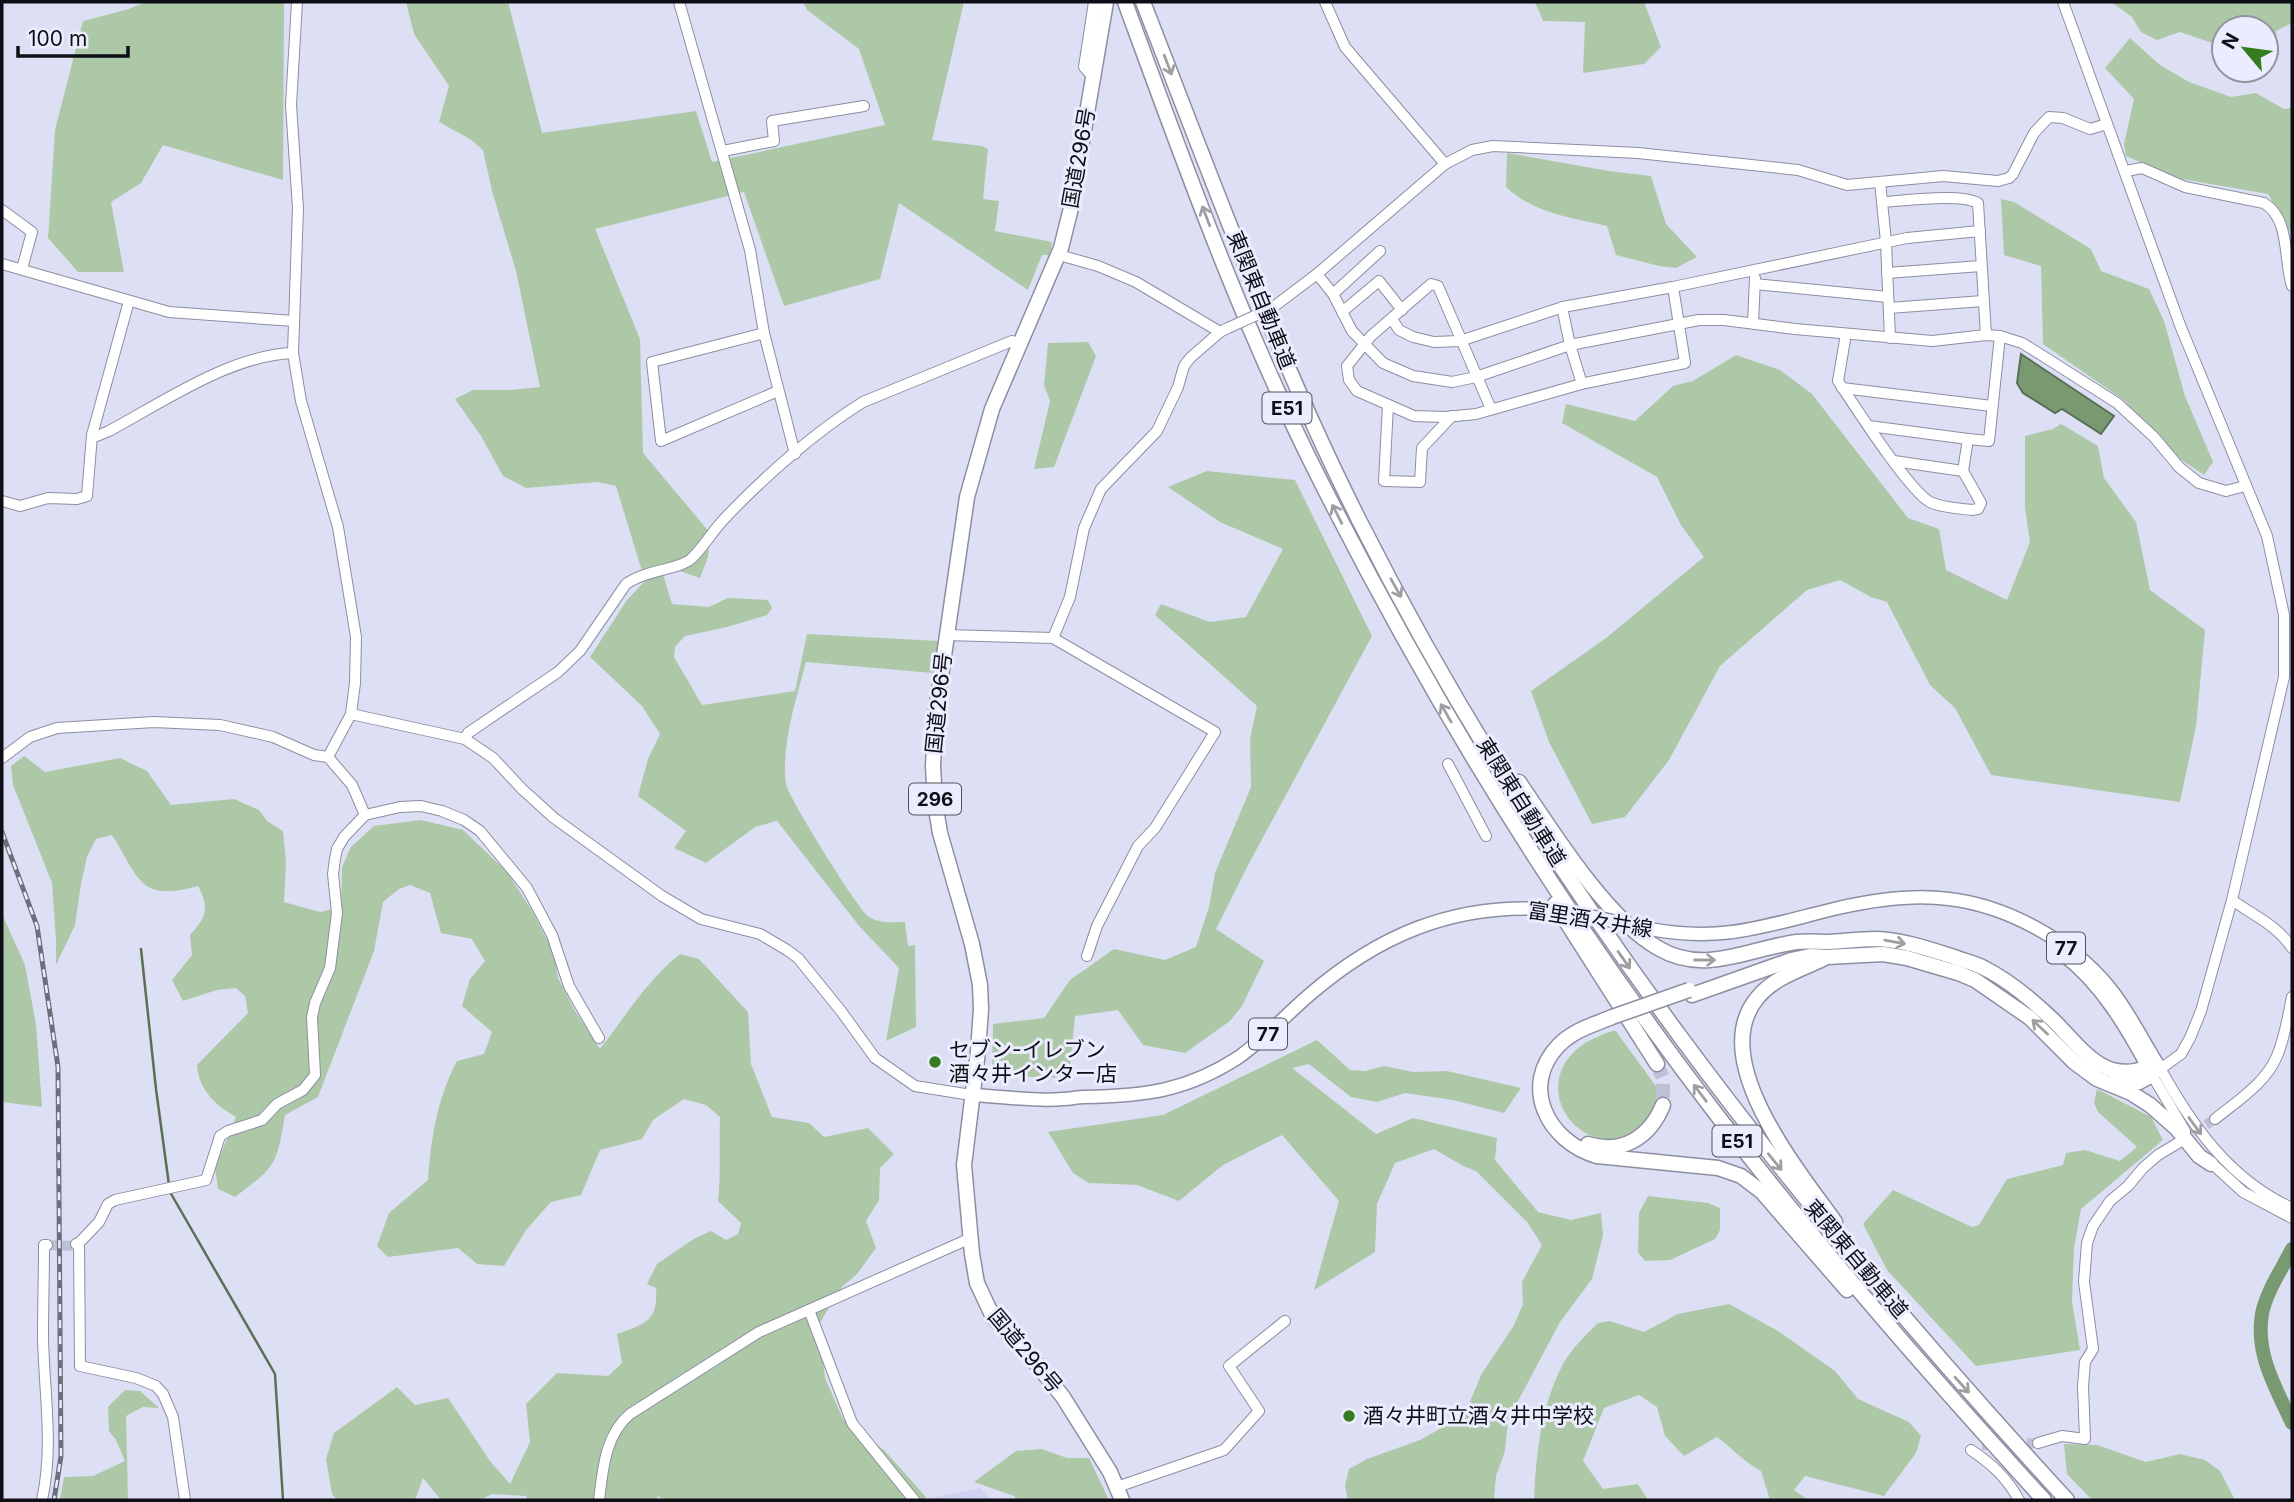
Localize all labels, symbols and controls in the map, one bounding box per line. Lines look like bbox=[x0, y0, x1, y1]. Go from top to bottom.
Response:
scale bar bbox=[18, 14, 128, 58]
north arrow bbox=[2210, 14, 2280, 84]
text: 100 m bbox=[28, 26, 87, 51]
text: N bbox=[2217, 29, 2244, 53]
one-way arrow bbox=[1163, 54, 1175, 76]
street label: 国道296号 bbox=[1057, 106, 1100, 210]
one-way arrow bbox=[1198, 206, 1211, 228]
street label: 東関東自動車道 bbox=[1222, 227, 1301, 373]
road number: E51 bbox=[1262, 392, 1312, 424]
one-way arrow bbox=[1330, 504, 1344, 524]
one-way arrow bbox=[1389, 577, 1403, 598]
street label: 国道296号 bbox=[921, 651, 956, 755]
one-way arrow bbox=[1439, 704, 1453, 724]
street label: 東関東自動車道 bbox=[1472, 733, 1571, 871]
road number: 296 bbox=[909, 784, 961, 814]
street label: 富里酒々井線 bbox=[1526, 897, 1654, 942]
road number: 77 bbox=[2047, 932, 2085, 964]
one-way arrow bbox=[1883, 936, 1906, 949]
one-way arrow bbox=[1617, 950, 1631, 969]
one-way arrow bbox=[1693, 953, 1716, 967]
road number: 77 bbox=[1249, 1018, 1287, 1050]
one-way arrow bbox=[2031, 1019, 2049, 1035]
place label: セブン-イレブン 酒々井インター店 bbox=[949, 1037, 1117, 1086]
marker: セブン-イレブン 酒々井インター店 bbox=[927, 1054, 943, 1070]
one-way arrow bbox=[1693, 1084, 1707, 1103]
one-way arrow bbox=[2188, 1116, 2202, 1135]
road number: E51 bbox=[1712, 1126, 1762, 1156]
one-way arrow bbox=[1767, 1152, 1782, 1171]
street label: 東関東自動車道 bbox=[1800, 1194, 1913, 1323]
street label: 国道296号 bbox=[983, 1304, 1068, 1398]
one-way arrow bbox=[1954, 1376, 1971, 1393]
place label: 酒々井町立酒々井中学校 bbox=[1363, 1403, 1594, 1428]
marker: 酒々井町立酒々井中学校 bbox=[1341, 1408, 1357, 1424]

